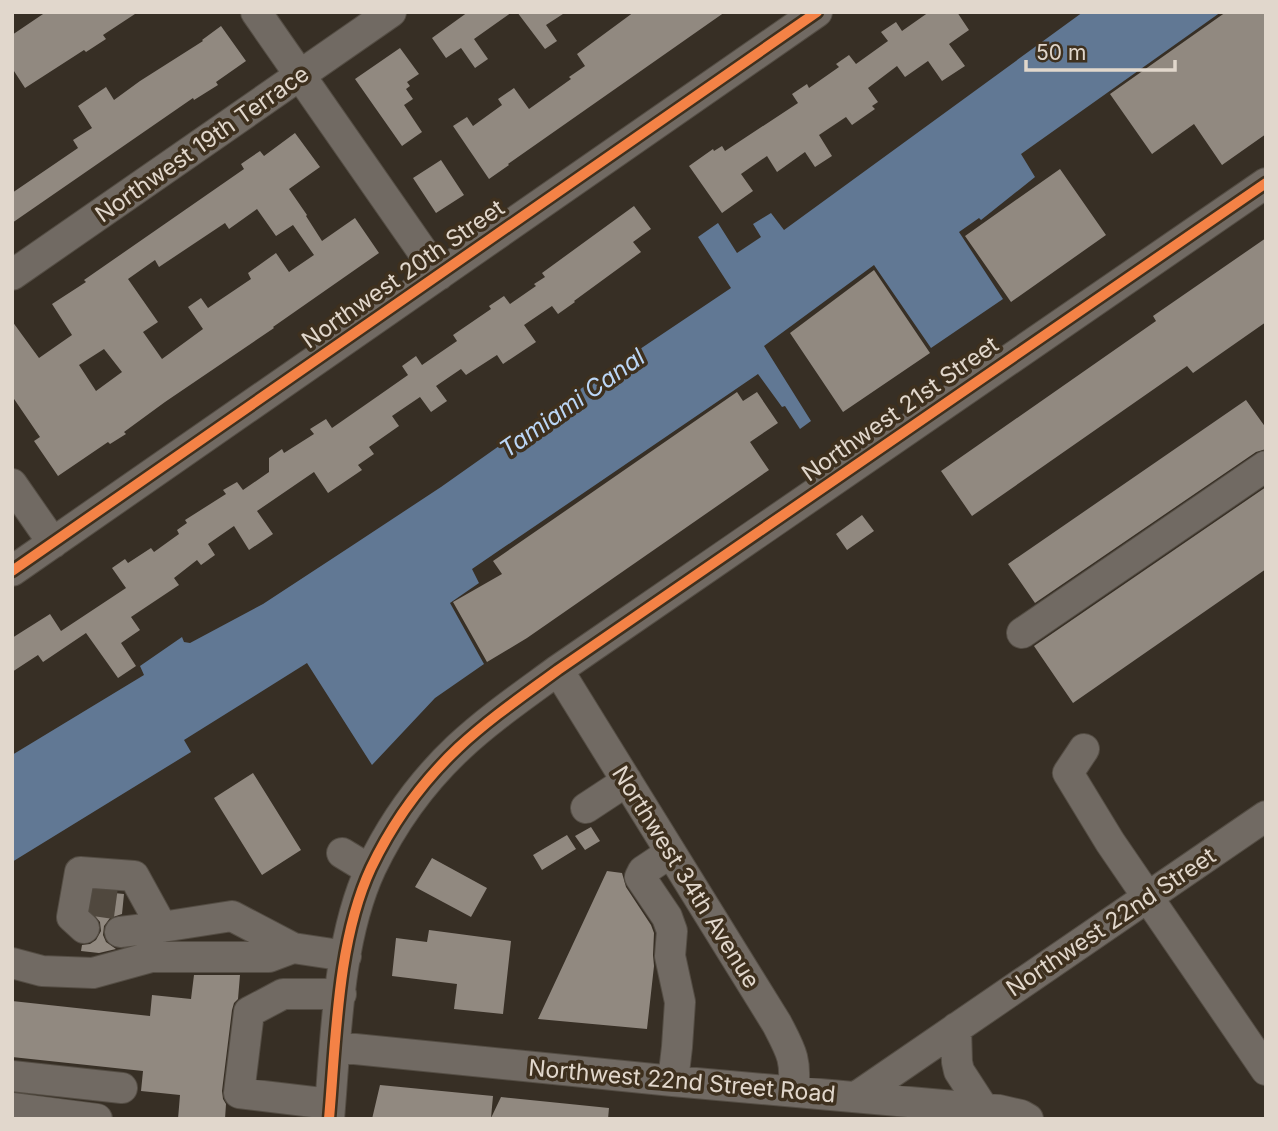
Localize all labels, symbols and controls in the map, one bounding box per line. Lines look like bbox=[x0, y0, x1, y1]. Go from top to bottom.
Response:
scale bar bbox=[1026, 28, 1175, 72]
text: 50 m bbox=[1036, 40, 1086, 65]
street label: Northwest 19th Terrace bbox=[90, 60, 314, 228]
street label: Northwest 20th Street bbox=[296, 193, 510, 354]
street label: Northwest 21st Street bbox=[796, 330, 1004, 487]
water label: Tamiami Canal bbox=[494, 342, 650, 464]
street label: Northwest 34th Avenue bbox=[606, 761, 766, 993]
street label: Northwest 22nd Street bbox=[1001, 841, 1221, 1002]
street label: Northwest 22nd Street Road bbox=[527, 1054, 837, 1108]

